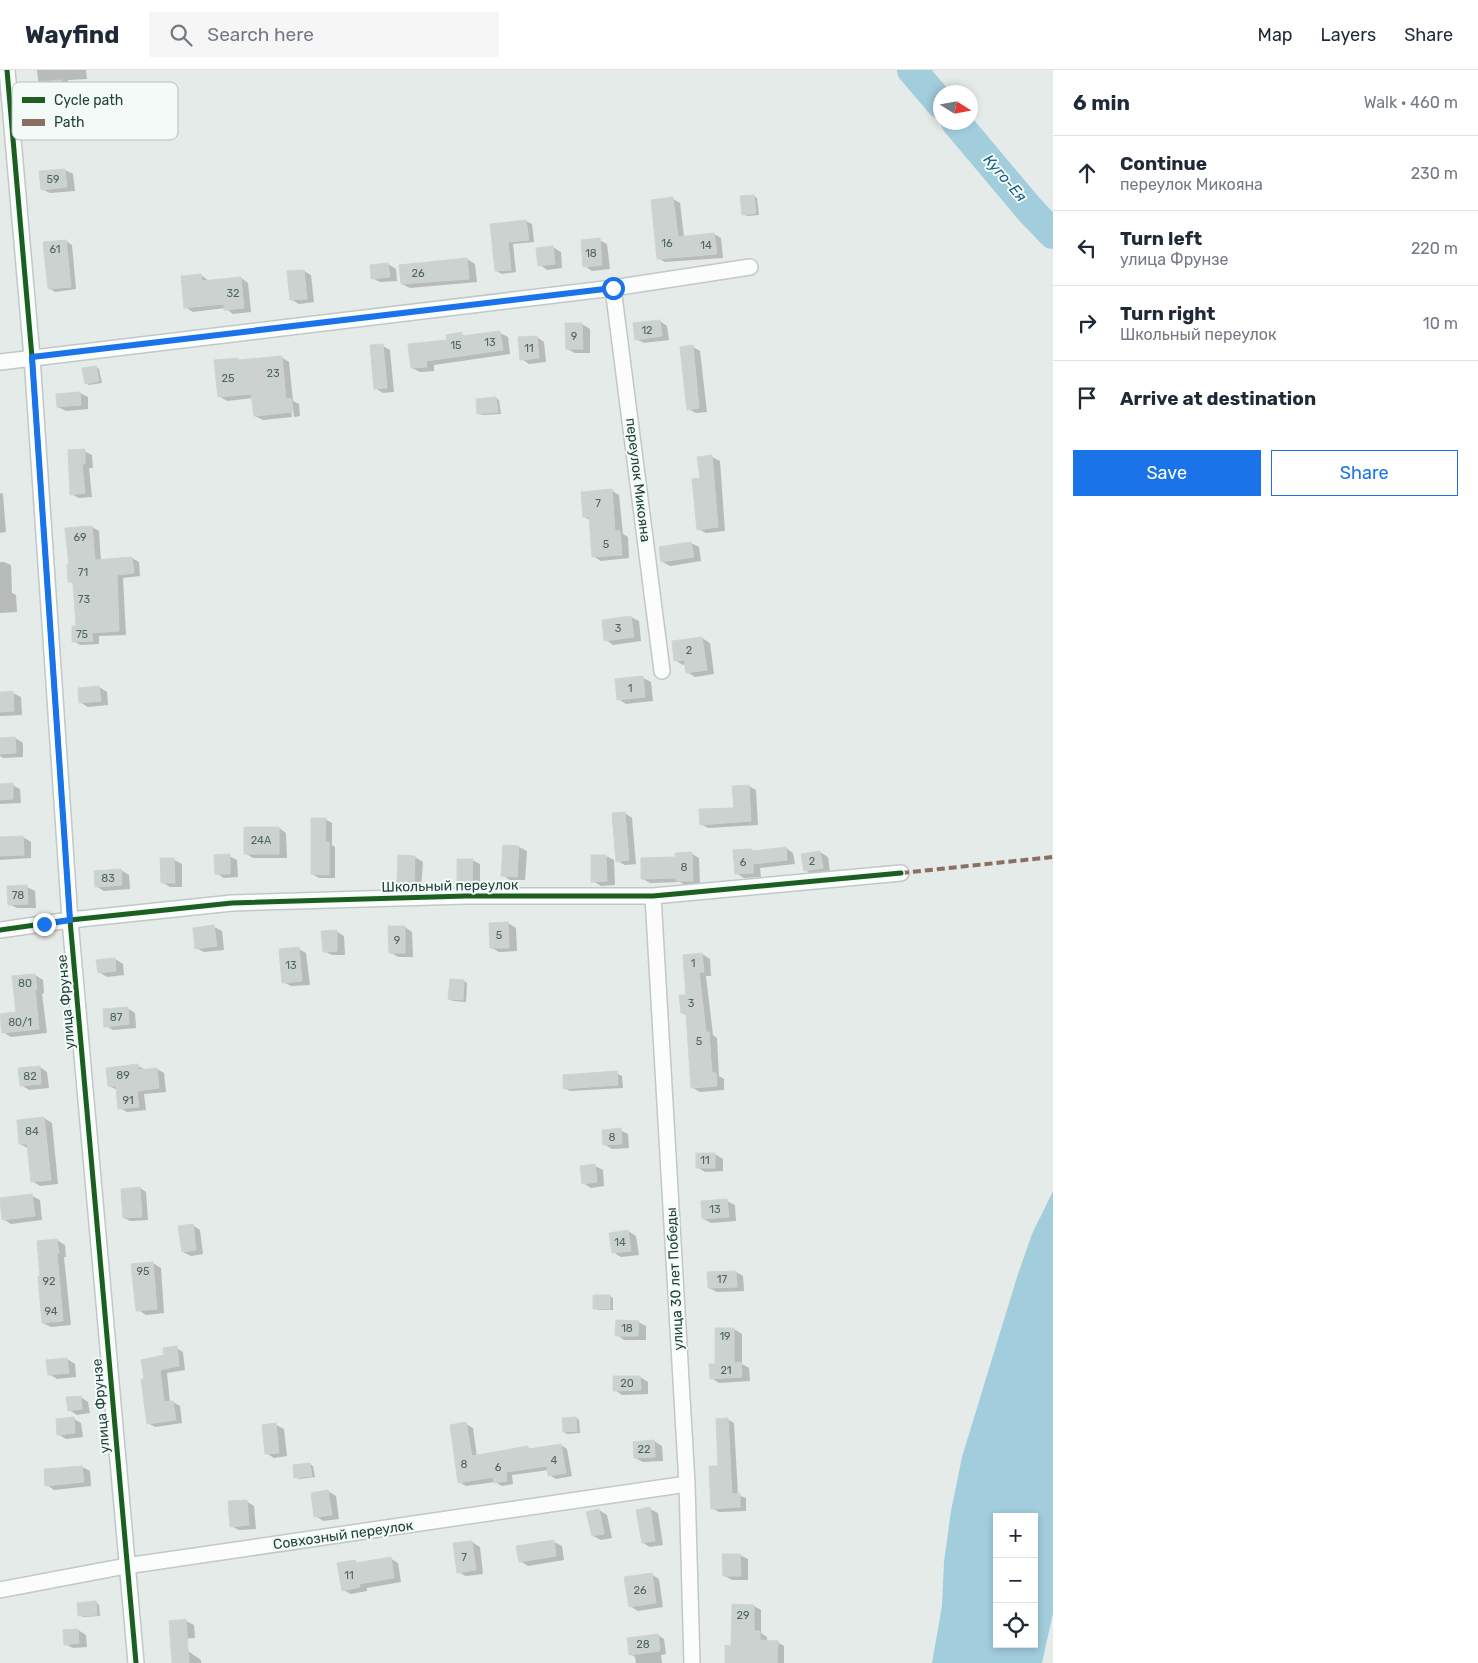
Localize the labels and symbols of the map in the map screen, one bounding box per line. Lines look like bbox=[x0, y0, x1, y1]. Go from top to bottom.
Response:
legend bbox=[12, 82, 178, 140]
north arrow bbox=[933, 85, 978, 130]
text: Cycle path bbox=[54, 92, 123, 109]
text: Path bbox=[54, 114, 85, 131]
water label: Куго-Ея bbox=[980, 151, 1030, 205]
house number: 59 bbox=[46, 173, 60, 186]
house number: 16 bbox=[661, 237, 673, 250]
house number: 14 bbox=[700, 239, 712, 252]
house number: 61 bbox=[49, 243, 61, 256]
house number: 18 bbox=[585, 247, 597, 260]
house number: 26 bbox=[411, 267, 425, 280]
route start bbox=[602, 277, 625, 300]
house number: 32 bbox=[226, 287, 240, 300]
house number: 12 bbox=[641, 324, 653, 337]
house number: 9 bbox=[571, 330, 577, 343]
house number: 13 bbox=[484, 336, 496, 349]
house number: 15 bbox=[450, 339, 462, 352]
house number: 11 bbox=[524, 342, 534, 355]
house number: 23 bbox=[266, 367, 280, 380]
house number: 25 bbox=[222, 372, 235, 385]
street label: переулок Микояна bbox=[622, 417, 654, 543]
house number: 7 bbox=[595, 497, 601, 510]
house number: 69 bbox=[73, 531, 87, 544]
house number: 5 bbox=[603, 538, 610, 551]
house number: 71 bbox=[78, 566, 88, 579]
house number: 73 bbox=[78, 593, 91, 606]
house number: 3 bbox=[615, 622, 622, 635]
house number: 75 bbox=[76, 628, 89, 641]
house number: 2 bbox=[686, 644, 692, 657]
house number: 1 bbox=[628, 682, 632, 695]
house number: 24А bbox=[251, 834, 272, 847]
house number: 2 bbox=[809, 855, 815, 868]
house number: 6 bbox=[740, 856, 747, 869]
house number: 8 bbox=[681, 861, 688, 874]
house number: 83 bbox=[101, 872, 115, 885]
street label: Школьный переулок bbox=[381, 876, 519, 896]
house number: 78 bbox=[12, 889, 24, 902]
route end bbox=[33, 913, 56, 936]
house number: 5 bbox=[496, 929, 503, 942]
house number: 9 bbox=[394, 934, 400, 947]
street label: улица Фрунзе bbox=[53, 954, 79, 1050]
house number: 1 bbox=[691, 957, 695, 970]
house number: 13 bbox=[285, 959, 297, 972]
house number: 80 bbox=[18, 977, 32, 990]
house number: 3 bbox=[688, 997, 695, 1010]
house number: 87 bbox=[110, 1011, 123, 1024]
house number: 80/1 bbox=[8, 1016, 32, 1029]
house number: 5 bbox=[696, 1035, 703, 1048]
house number: 89 bbox=[116, 1069, 130, 1082]
house number: 82 bbox=[23, 1070, 37, 1083]
house number: 91 bbox=[122, 1094, 134, 1107]
house number: 84 bbox=[25, 1125, 39, 1138]
house number: 8 bbox=[609, 1131, 616, 1144]
house number: 11 bbox=[700, 1154, 710, 1167]
house number: 13 bbox=[709, 1203, 721, 1216]
street label: улица 30 лет Победы bbox=[663, 1207, 687, 1351]
house number: 14 bbox=[614, 1236, 626, 1249]
house number: 95 bbox=[136, 1265, 150, 1278]
house number: 17 bbox=[717, 1273, 728, 1286]
house number: 92 bbox=[43, 1275, 55, 1288]
house number: 94 bbox=[44, 1305, 58, 1318]
house number: 18 bbox=[621, 1322, 633, 1335]
house number: 19 bbox=[719, 1330, 731, 1343]
street label: улица Фрунзе bbox=[88, 1358, 114, 1454]
house number: 21 bbox=[720, 1364, 732, 1377]
house number: 20 bbox=[620, 1377, 634, 1390]
house number: 22 bbox=[638, 1443, 650, 1456]
house number: 4 bbox=[551, 1454, 558, 1467]
house number: 8 bbox=[461, 1458, 468, 1471]
house number: 6 bbox=[495, 1461, 502, 1474]
street label: Совхозный переулок bbox=[272, 1517, 415, 1553]
house number: 7 bbox=[461, 1551, 467, 1564]
house number: 11 bbox=[344, 1569, 354, 1582]
house number: 26 bbox=[633, 1584, 647, 1597]
house number: 29 bbox=[737, 1609, 749, 1622]
house number: 28 bbox=[636, 1638, 650, 1651]

